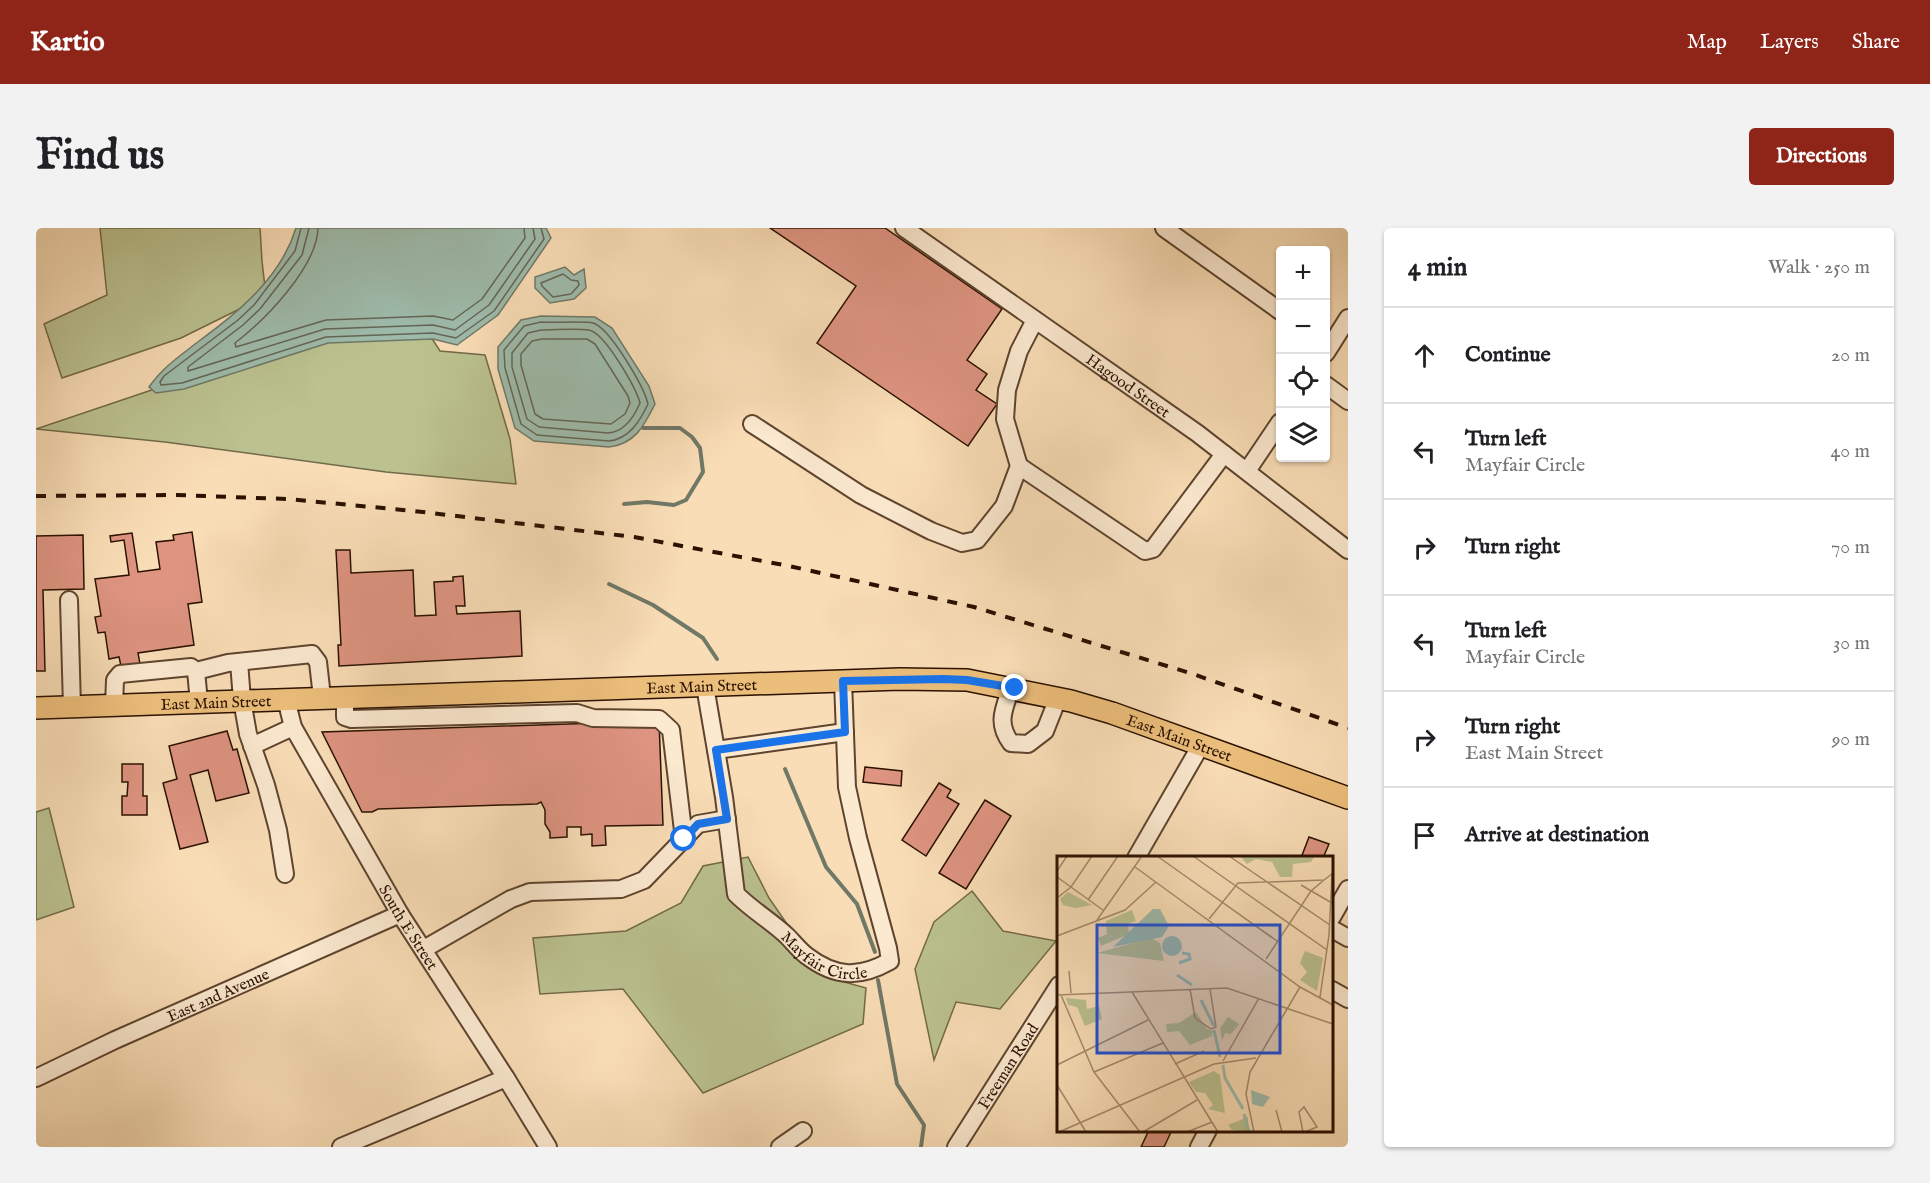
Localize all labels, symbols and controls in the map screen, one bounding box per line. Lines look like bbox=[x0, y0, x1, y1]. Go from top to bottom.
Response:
text: Kartio bbox=[30, 25, 105, 60]
text: Map bbox=[1687, 29, 1727, 56]
text: Layers bbox=[1760, 29, 1819, 56]
text: Share bbox=[1852, 29, 1900, 56]
button: Directions bbox=[1749, 128, 1894, 185]
text: Find us bbox=[36, 130, 164, 183]
map controls bbox=[1276, 246, 1330, 462]
button: + bbox=[1276, 246, 1330, 300]
text: 4 min bbox=[1408, 251, 1467, 284]
text: Walk · 250 m bbox=[1768, 255, 1870, 280]
button: − bbox=[1276, 300, 1330, 354]
icon: ahead bbox=[1408, 339, 1441, 372]
text: Continue bbox=[1465, 341, 1551, 369]
text: 20 m bbox=[1831, 343, 1870, 368]
street label: Hagood Street bbox=[1081, 350, 1174, 423]
button: locate bbox=[1276, 354, 1330, 408]
button: layers bbox=[1276, 408, 1330, 462]
text: Turn left bbox=[1465, 425, 1547, 453]
icon: left bbox=[1408, 435, 1441, 468]
text: 40 m bbox=[1831, 439, 1870, 464]
text: Mayfair Circle bbox=[1465, 453, 1585, 478]
icon: right bbox=[1408, 531, 1441, 564]
text: Turn right bbox=[1465, 533, 1560, 561]
text: 70 m bbox=[1831, 535, 1870, 560]
text: Turn left bbox=[1465, 617, 1547, 645]
icon: left bbox=[1408, 627, 1441, 660]
text: 30 m bbox=[1833, 631, 1870, 656]
text: Mayfair Circle bbox=[1465, 645, 1585, 670]
route end bbox=[1001, 674, 1027, 700]
street label: East Main Street bbox=[646, 676, 758, 700]
street label: East Main Street bbox=[160, 692, 272, 716]
street label: East Main Street bbox=[1123, 711, 1235, 768]
text: Turn right bbox=[1465, 713, 1560, 741]
icon: right bbox=[1408, 723, 1441, 756]
text: 90 m bbox=[1832, 727, 1870, 752]
text: East Main Street bbox=[1465, 741, 1603, 766]
icon: arrive bbox=[1408, 819, 1441, 852]
text: Arrive at destination bbox=[1465, 821, 1649, 849]
route start bbox=[670, 825, 696, 851]
inset map bbox=[1057, 856, 1333, 1132]
street label: South E Street bbox=[373, 882, 442, 975]
street label: Mayfair Circle bbox=[776, 928, 870, 985]
street label: East 2nd Avenue bbox=[164, 965, 273, 1028]
street label: Freeman Road bbox=[974, 1020, 1044, 1114]

